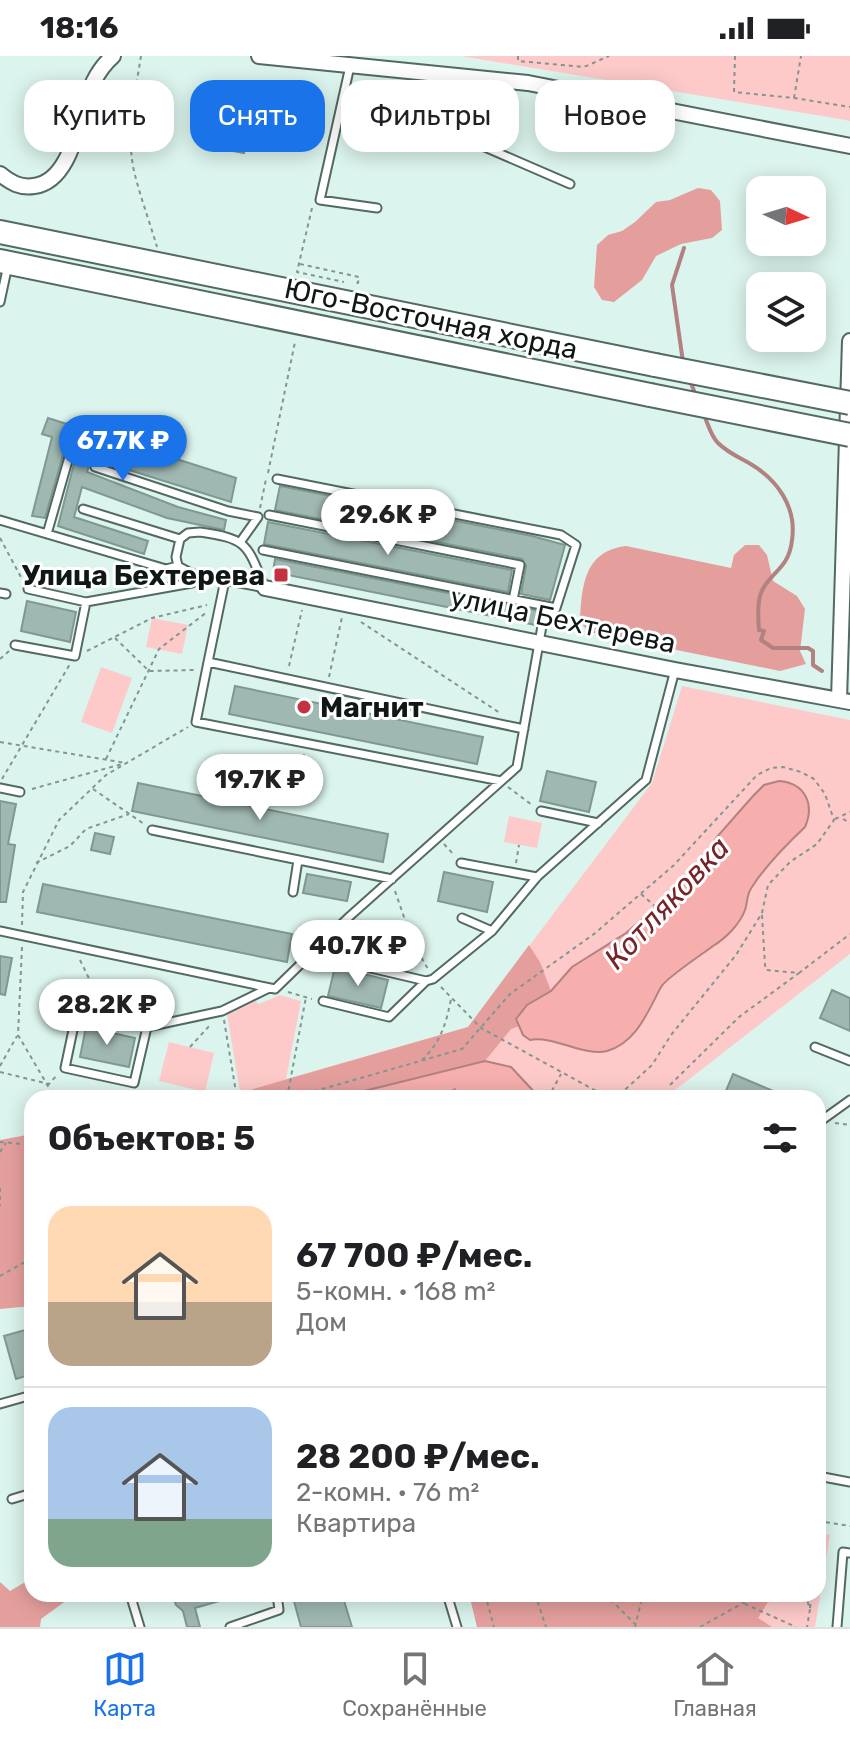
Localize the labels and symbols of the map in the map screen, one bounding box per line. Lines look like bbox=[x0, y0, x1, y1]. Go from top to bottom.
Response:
north arrow bbox=[746, 176, 826, 256]
street label: Юго-Восточная хорда bbox=[282, 272, 580, 366]
pin: 67.7K ₽ bbox=[49, 415, 197, 483]
pin: 29.6K ₽ bbox=[314, 489, 462, 557]
place label: Улица Бехтерева bbox=[22, 559, 265, 592]
marker: Улица Бехтерева bbox=[272, 566, 290, 584]
street label: улица Бехтерева bbox=[447, 580, 679, 660]
place label: Магнит bbox=[320, 691, 424, 724]
marker: Магнит bbox=[295, 698, 313, 716]
pin: 19.7K ₽ bbox=[186, 754, 334, 822]
water label: Котляковка bbox=[597, 830, 737, 976]
pin: 40.7K ₽ bbox=[284, 920, 432, 988]
pin: 28.2K ₽ bbox=[33, 979, 181, 1047]

